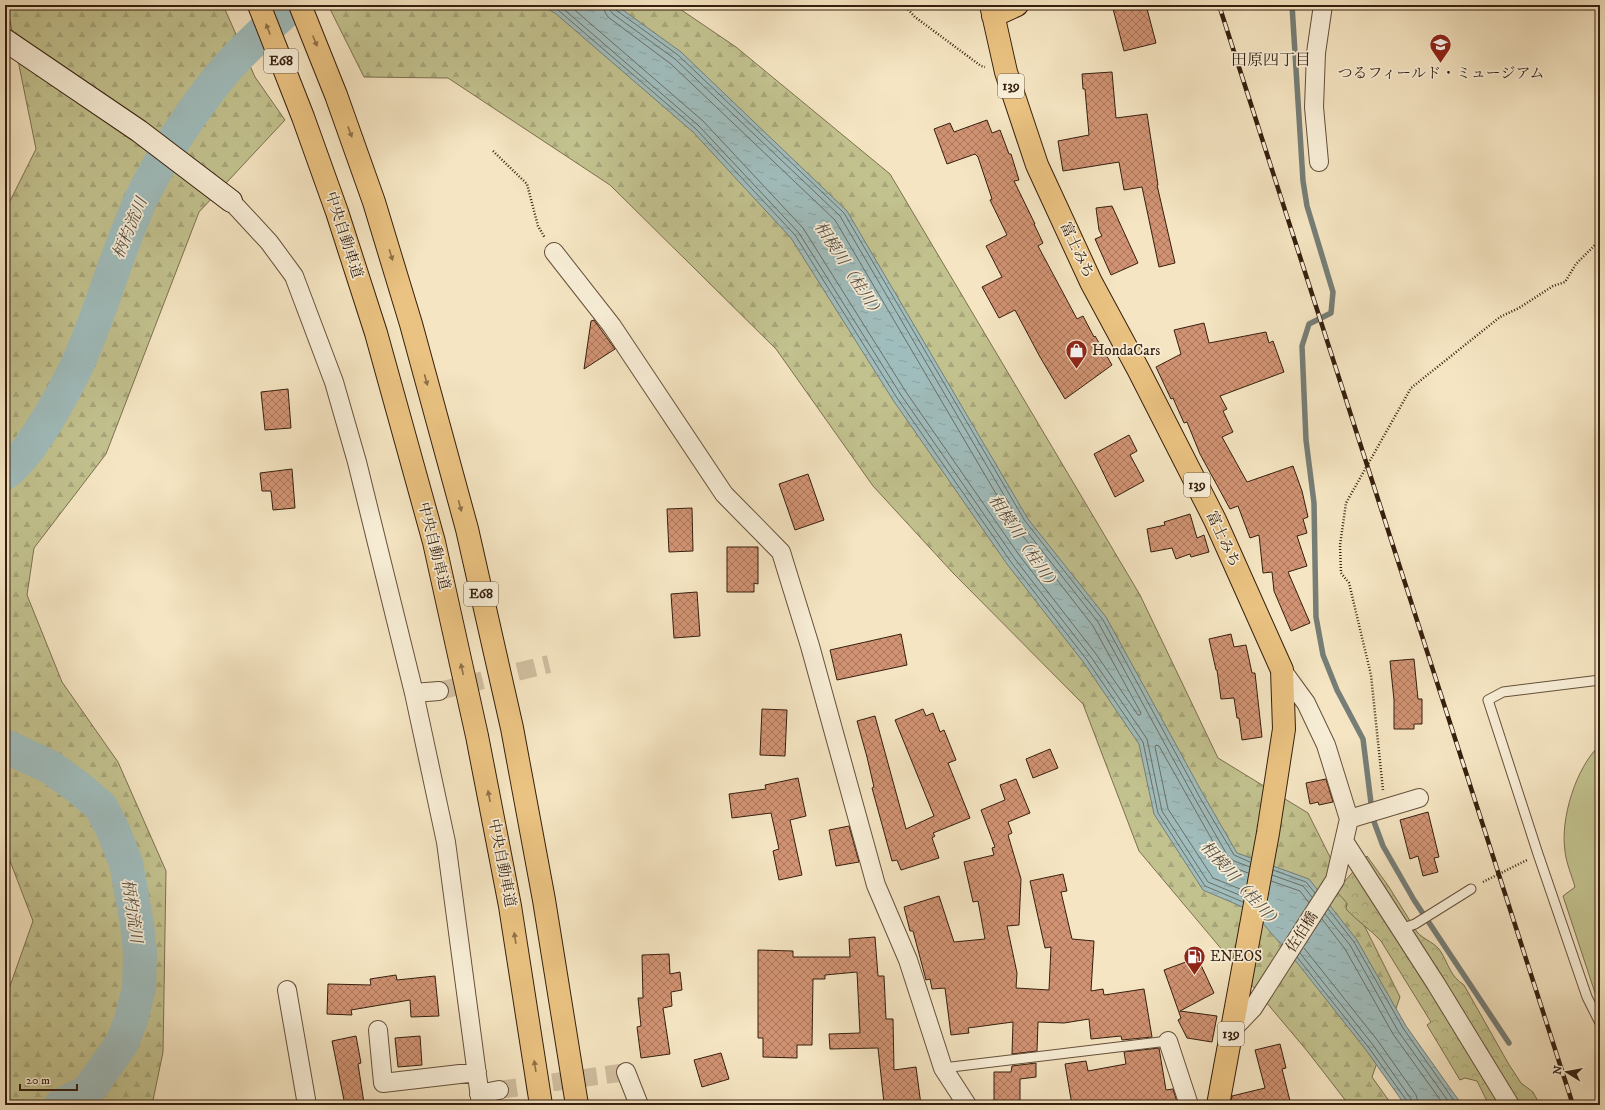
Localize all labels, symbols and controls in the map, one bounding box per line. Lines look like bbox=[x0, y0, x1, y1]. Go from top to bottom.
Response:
one-way arrow bbox=[265, 22, 271, 34]
school or university icon: つるフィールド・ミュージアム bbox=[1428, 31, 1454, 64]
one-way arrow bbox=[312, 36, 318, 48]
road number: E68 bbox=[264, 49, 298, 73]
district label: 田原四丁目 bbox=[1231, 50, 1311, 70]
place label: つるフィールド・ミュージアム bbox=[1338, 64, 1544, 83]
road number: 139 bbox=[998, 74, 1024, 98]
one-way arrow bbox=[347, 126, 353, 138]
street label: 中央自動車道 bbox=[321, 189, 367, 281]
water label: 柄杓流川 bbox=[108, 193, 152, 261]
water label: 相模川（桂川） bbox=[810, 218, 888, 322]
street label: 富士みち bbox=[1056, 219, 1098, 281]
one-way arrow bbox=[388, 250, 394, 262]
shop icon: HondaCars bbox=[1064, 337, 1090, 370]
place label: HondaCars bbox=[1092, 341, 1160, 360]
one-way arrow bbox=[424, 374, 430, 386]
road number: 139 bbox=[1184, 473, 1210, 497]
water label: 相模川（桂川） bbox=[984, 491, 1064, 595]
street label: 中央自動車道 bbox=[414, 500, 454, 592]
one-way arrow bbox=[457, 500, 463, 512]
street label: 富士みち bbox=[1202, 508, 1244, 570]
road number: E68 bbox=[464, 582, 498, 606]
one-way arrow bbox=[459, 663, 465, 675]
one-way arrow bbox=[486, 790, 492, 803]
street label: 中央自動車道 bbox=[484, 817, 520, 909]
water label: 相模川（桂川） bbox=[1196, 837, 1286, 933]
water label: 柄杓流川 bbox=[118, 878, 147, 946]
street label: 佐伯橋 bbox=[1282, 908, 1322, 956]
one-way arrow bbox=[512, 932, 518, 944]
fuel station icon: ENEOS bbox=[1182, 943, 1208, 976]
place label: ENEOS bbox=[1210, 947, 1262, 966]
road number: 139 bbox=[1218, 1022, 1244, 1046]
north arrow bbox=[1547, 1052, 1587, 1092]
one-way arrow bbox=[532, 1060, 538, 1073]
text: N bbox=[1550, 1065, 1566, 1076]
scale bar bbox=[20, 1066, 77, 1092]
text: 20 m bbox=[26, 1073, 50, 1088]

